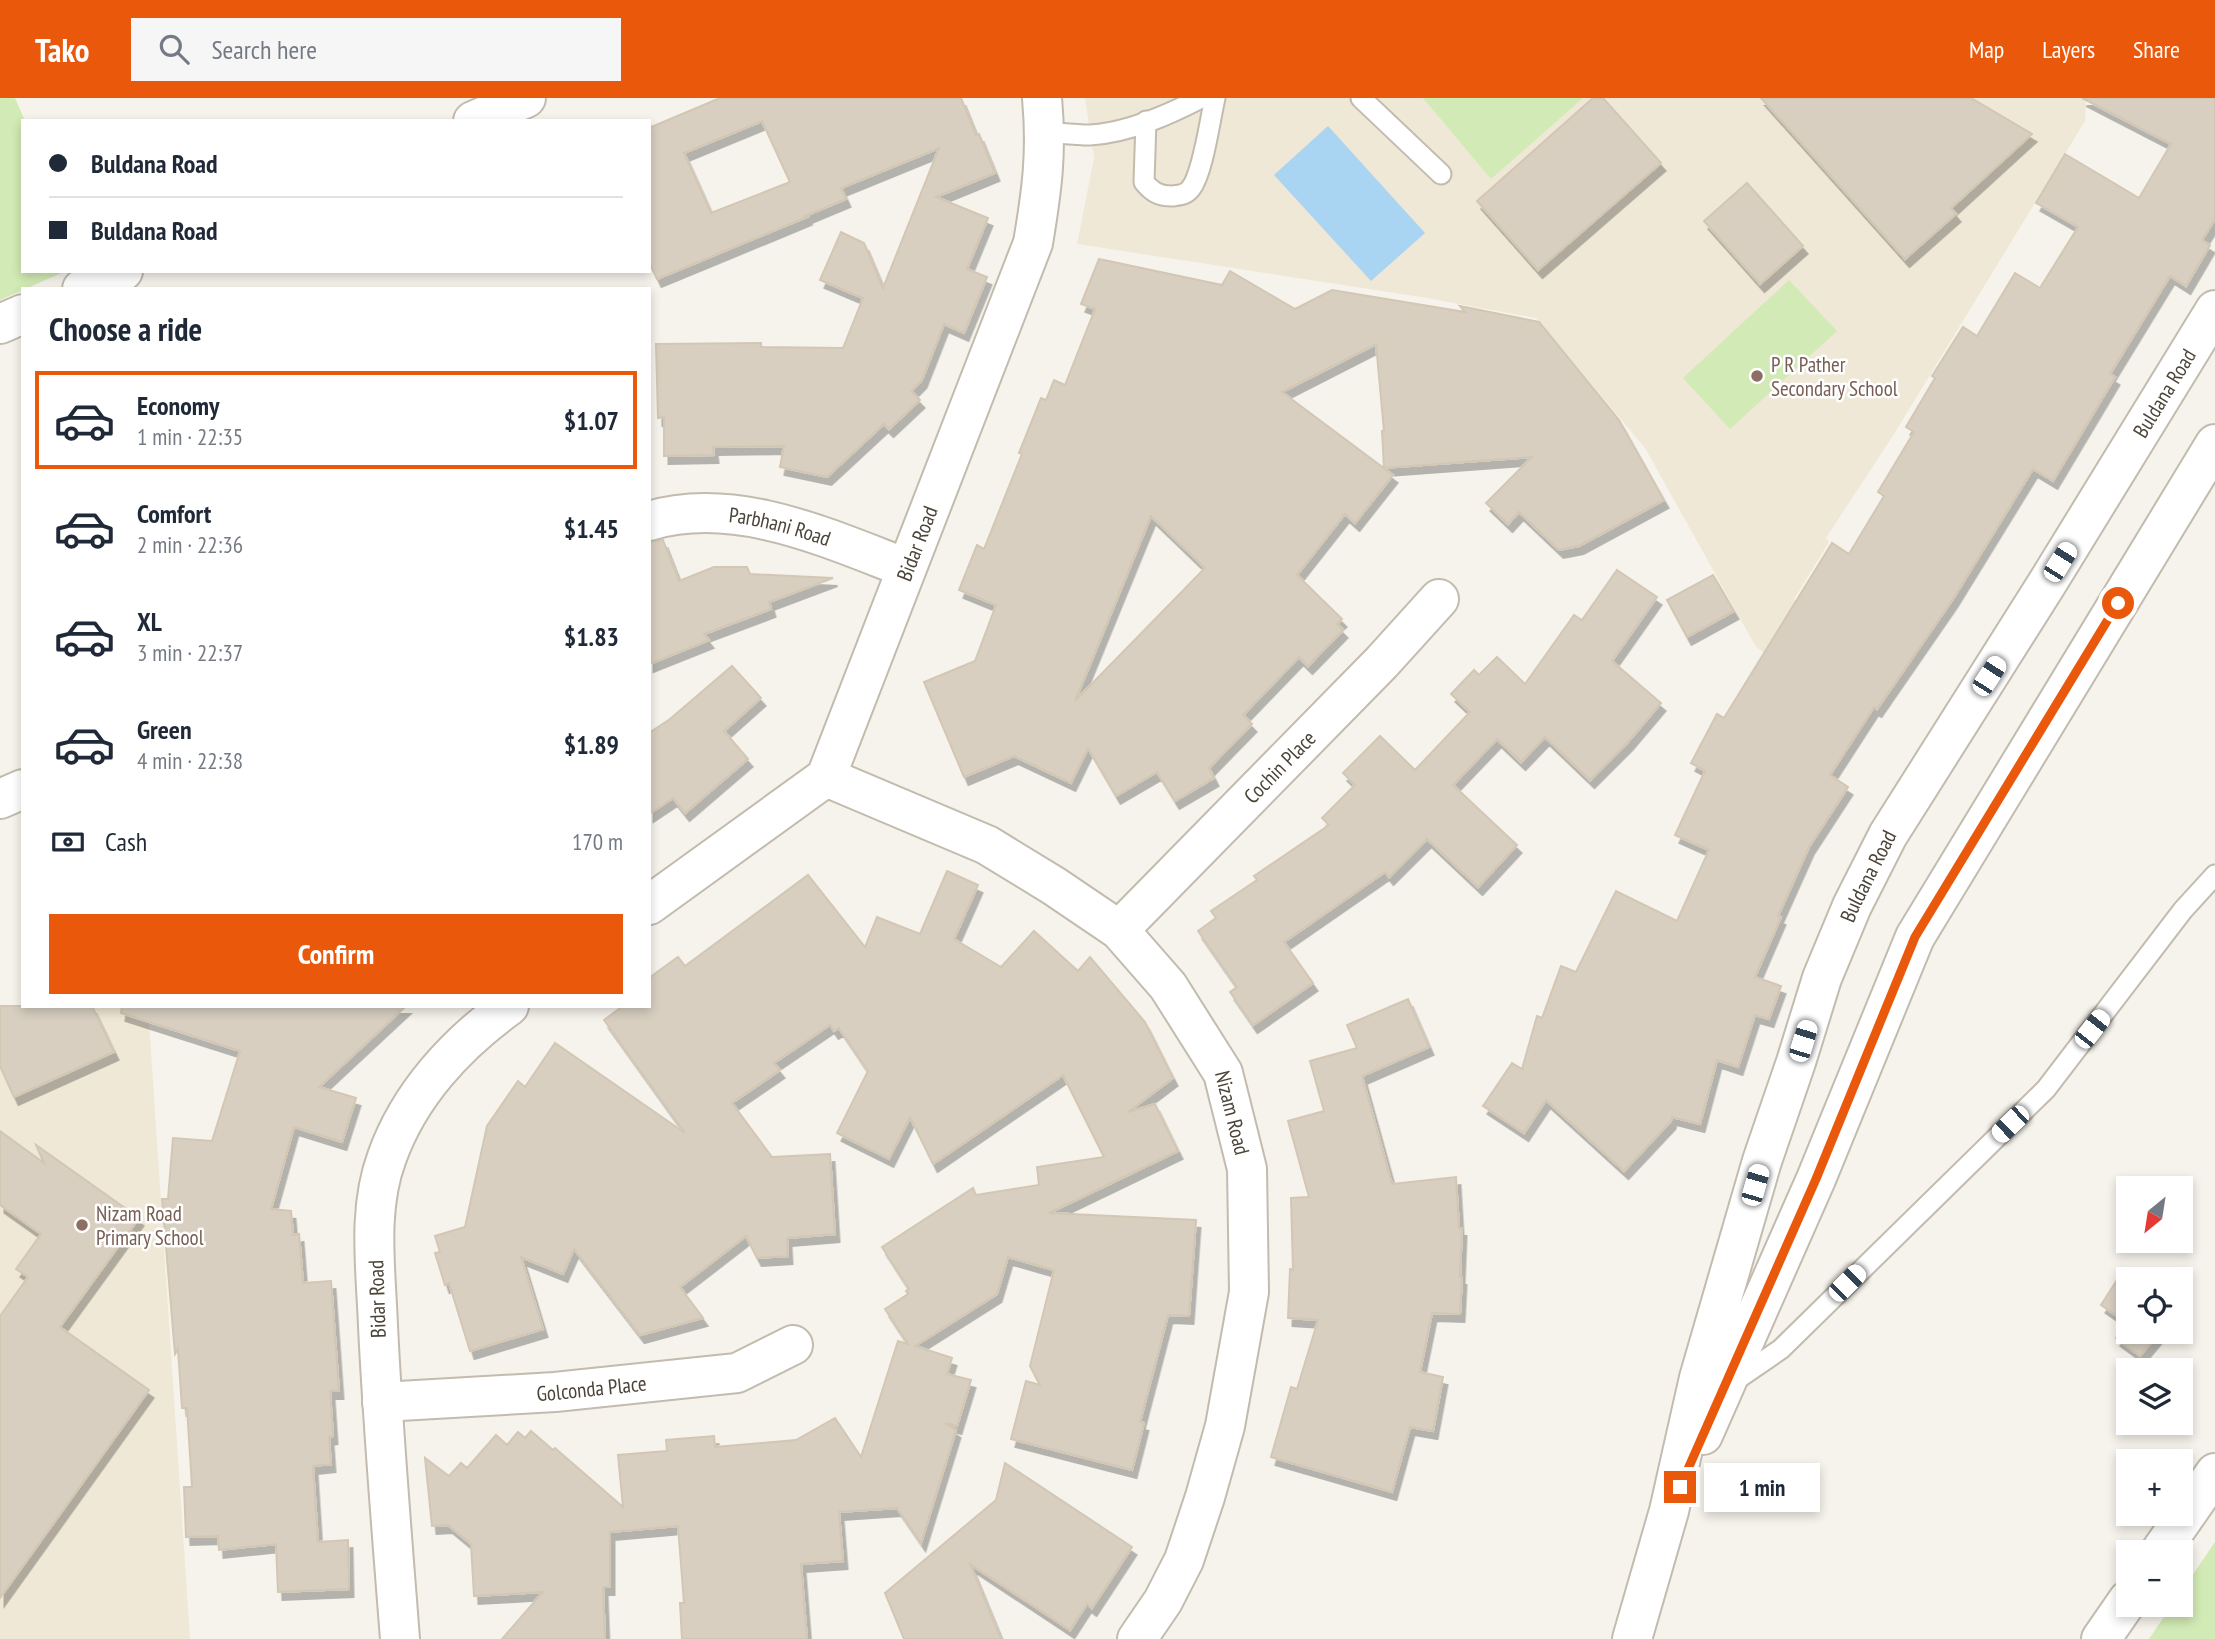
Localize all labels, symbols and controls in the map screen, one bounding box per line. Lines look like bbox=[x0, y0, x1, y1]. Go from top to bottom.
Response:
search box bbox=[131, 18, 621, 81]
text: Tako bbox=[35, 28, 89, 71]
icon: search bbox=[155, 30, 193, 68]
text: Search here bbox=[211, 33, 317, 66]
text: Map bbox=[1969, 34, 2004, 65]
text: Layers bbox=[2042, 34, 2095, 65]
text: Share bbox=[2133, 34, 2180, 65]
text: Buldana Road bbox=[91, 147, 218, 180]
text: Buldana Road bbox=[91, 214, 218, 247]
text: Choose a ride bbox=[49, 308, 202, 350]
street label: Buldana Road bbox=[2127, 343, 2202, 442]
place label: P R Pather Secondary School bbox=[1771, 351, 1898, 402]
marker: P R Pather Secondary School bbox=[1749, 368, 1765, 384]
icon: car bbox=[53, 389, 116, 452]
text: Economy bbox=[137, 389, 219, 422]
text: $1.07 bbox=[564, 404, 619, 437]
text: 1 min · 22:35 bbox=[137, 422, 243, 451]
icon: car bbox=[53, 497, 116, 560]
text: Comfort bbox=[137, 497, 211, 530]
street label: Parbhani Road bbox=[728, 501, 834, 552]
street label: Bidar Road bbox=[890, 502, 943, 585]
text: $1.45 bbox=[564, 512, 619, 545]
text: 2 min · 22:36 bbox=[137, 530, 243, 559]
car bbox=[2040, 539, 2081, 585]
route start bbox=[2102, 587, 2134, 619]
icon: car bbox=[53, 605, 116, 668]
text: XL bbox=[137, 605, 162, 638]
text: $1.83 bbox=[564, 620, 619, 653]
text: 3 min · 22:37 bbox=[137, 638, 243, 667]
car bbox=[1969, 653, 2010, 699]
icon: car bbox=[53, 713, 116, 776]
text: Green bbox=[137, 713, 192, 746]
street label: Cochin Place bbox=[1238, 724, 1321, 809]
text: $1.89 bbox=[564, 728, 619, 761]
text: 4 min · 22:38 bbox=[137, 746, 243, 775]
icon: cash bbox=[49, 823, 87, 861]
text: Cash bbox=[105, 825, 147, 858]
street label: Buldana Road bbox=[1833, 825, 1902, 926]
text: 170 m bbox=[572, 827, 623, 856]
button: Confirm bbox=[49, 914, 623, 994]
car bbox=[2071, 1006, 2114, 1052]
car bbox=[1787, 1018, 1820, 1064]
street label: Nizam Road bbox=[1209, 1068, 1256, 1158]
car bbox=[1988, 1102, 2033, 1146]
car bbox=[1740, 1162, 1771, 1208]
north arrow bbox=[2116, 1176, 2193, 1253]
map controls bbox=[2116, 1176, 2193, 1617]
place label: Nizam Road Primary School bbox=[96, 1200, 204, 1251]
marker: Nizam Road Primary School bbox=[74, 1217, 90, 1233]
street label: Bidar Road bbox=[362, 1260, 392, 1338]
car bbox=[1825, 1261, 1870, 1305]
button: locate bbox=[2116, 1267, 2193, 1344]
button: layers bbox=[2116, 1358, 2193, 1435]
street label: Golconda Place bbox=[536, 1369, 648, 1407]
button: + bbox=[2116, 1449, 2193, 1526]
callout: 1 min bbox=[1704, 1462, 1820, 1512]
route end bbox=[1664, 1471, 1696, 1503]
text: 1 min bbox=[1739, 1473, 1785, 1502]
button: − bbox=[2116, 1540, 2193, 1617]

